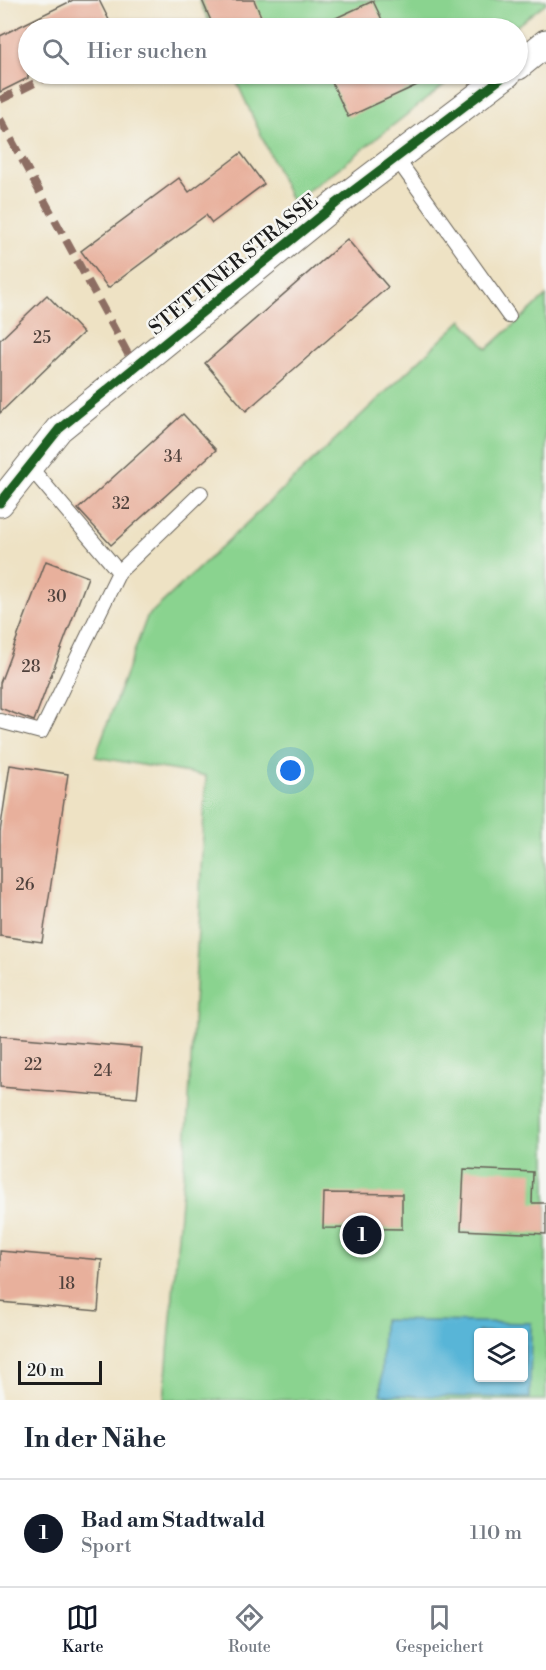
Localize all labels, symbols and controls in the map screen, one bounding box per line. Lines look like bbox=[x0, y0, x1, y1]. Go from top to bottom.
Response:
search box bbox=[18, 18, 528, 84]
icon: search bbox=[39, 35, 72, 68]
text: Hier suchen bbox=[87, 38, 207, 65]
street label: STETTINER STRASSE bbox=[144, 189, 324, 341]
house number: 25 bbox=[33, 328, 51, 348]
house number: 34 bbox=[164, 447, 183, 467]
house number: 32 bbox=[112, 494, 130, 514]
house number: 30 bbox=[47, 587, 67, 607]
house number: 28 bbox=[22, 657, 41, 677]
your location bbox=[276, 756, 305, 785]
house number: 26 bbox=[16, 875, 35, 895]
house number: 22 bbox=[24, 1055, 42, 1075]
house number: 24 bbox=[94, 1061, 113, 1081]
pin: 1 bbox=[342, 1212, 382, 1258]
house number: 18 bbox=[59, 1274, 75, 1294]
map controls bbox=[474, 1328, 528, 1382]
button: layers bbox=[474, 1328, 528, 1382]
scale bar bbox=[18, 1358, 102, 1386]
text: 20 m bbox=[27, 1361, 64, 1381]
text: In der Nähe bbox=[24, 1423, 166, 1455]
text: Bad am Stadtwald bbox=[81, 1507, 265, 1534]
text: 1 bbox=[39, 1521, 48, 1546]
text: 110 m bbox=[470, 1521, 522, 1546]
text: Sport bbox=[81, 1534, 132, 1559]
tab: Karte bbox=[62, 1601, 104, 1657]
tab: Route bbox=[228, 1601, 271, 1657]
tab: Gespeichert bbox=[396, 1601, 484, 1657]

